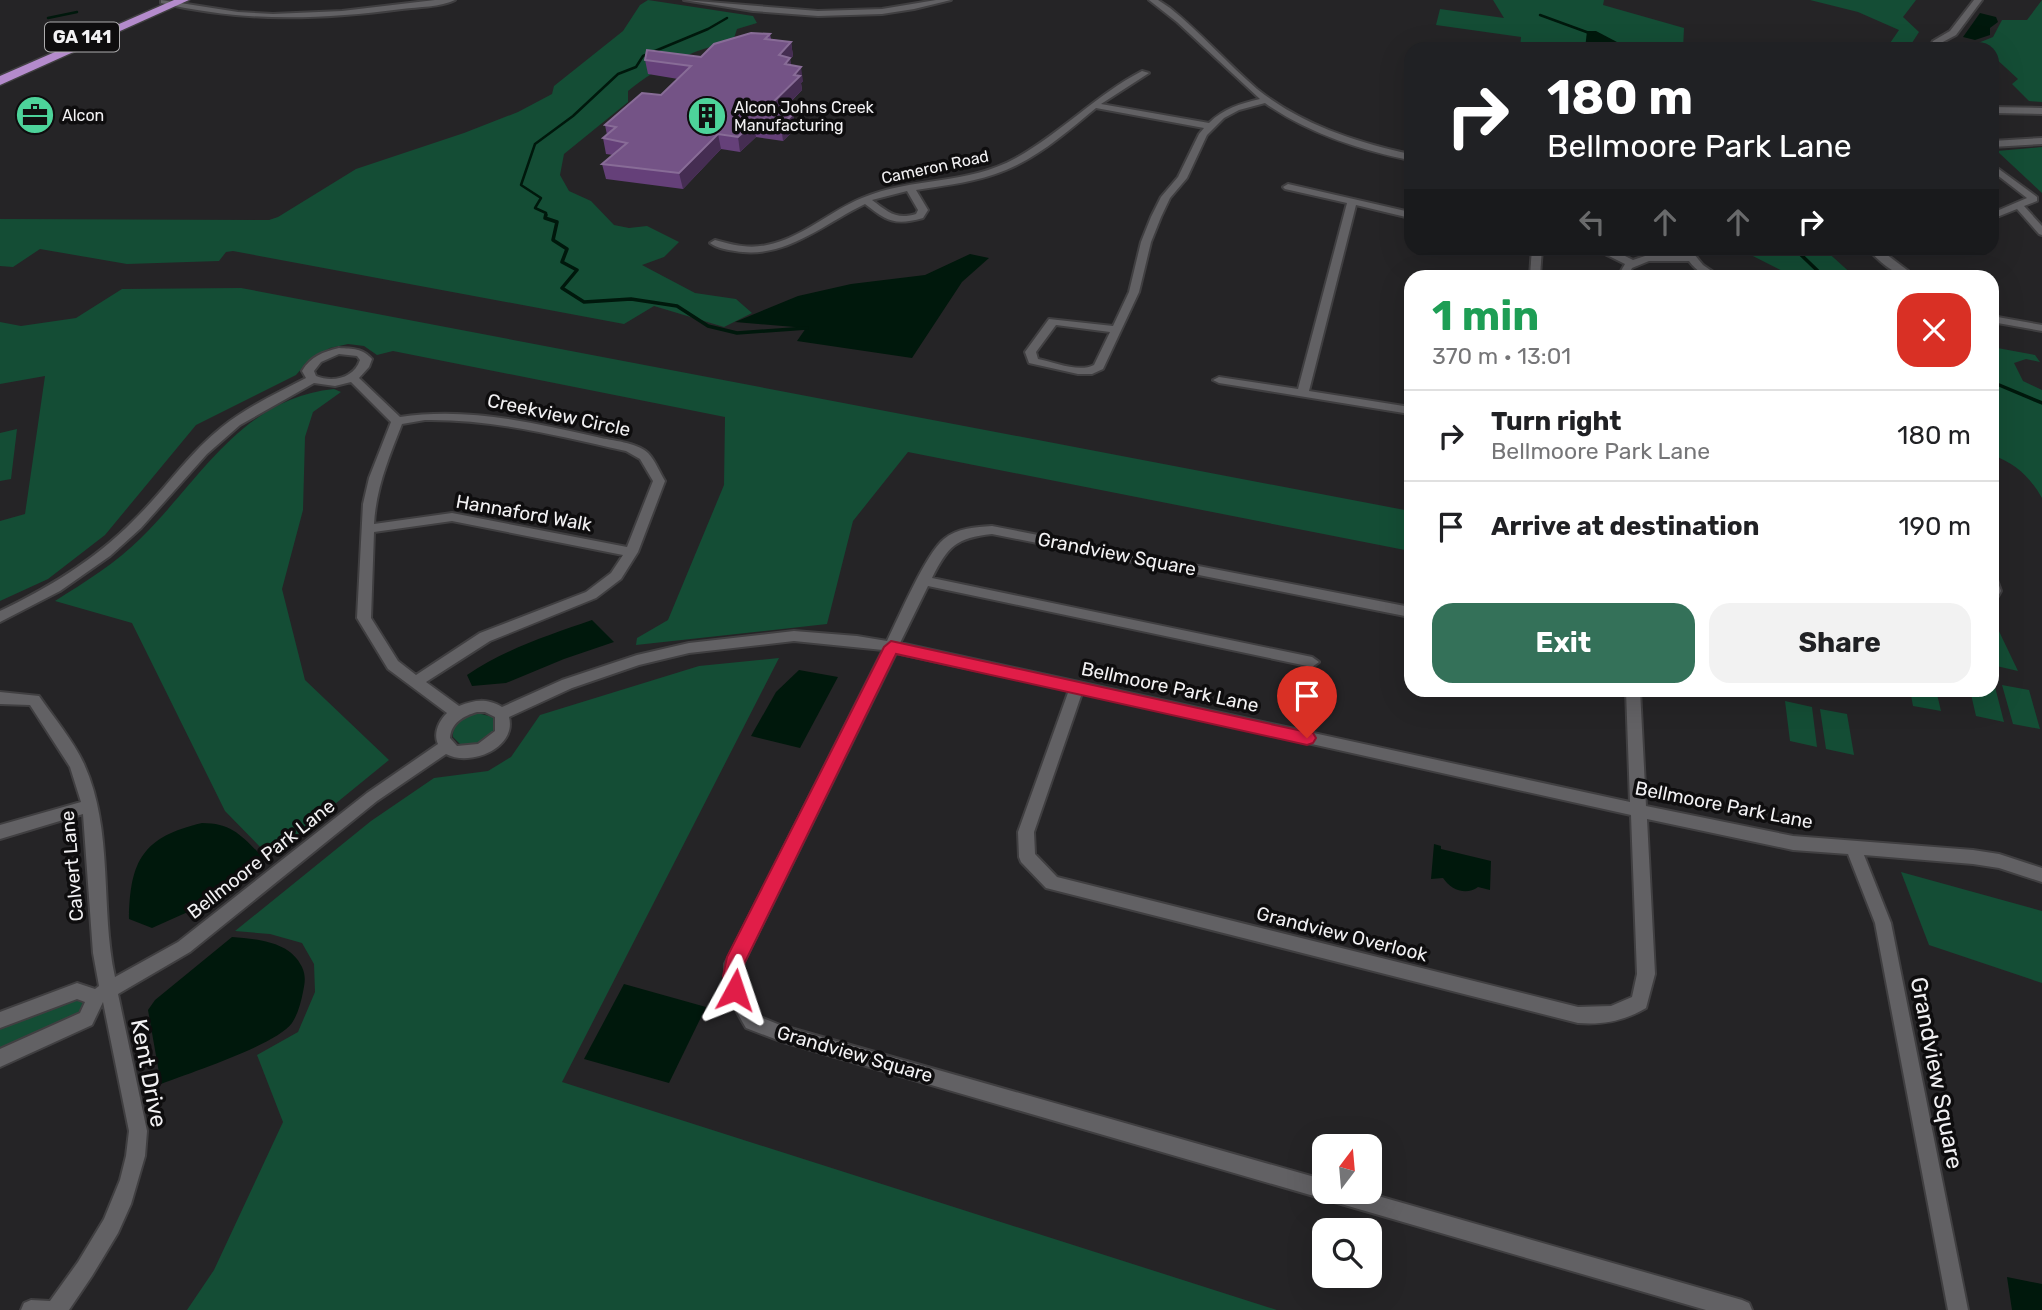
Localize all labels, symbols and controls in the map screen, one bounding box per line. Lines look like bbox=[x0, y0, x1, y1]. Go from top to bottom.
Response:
road number: GA 141 bbox=[45, 22, 119, 52]
text: 180 m bbox=[1547, 68, 1693, 126]
icon: right bbox=[1432, 70, 1523, 161]
office icon: Alcon bbox=[14, 94, 56, 136]
building icon: Alcon Johns Creek Manufacturing bbox=[686, 95, 728, 137]
place label: Alcon Johns Creek Manufacturing bbox=[734, 98, 875, 135]
place label: Alcon bbox=[62, 106, 104, 125]
text: Bellmoore Park Lane bbox=[1547, 127, 1852, 165]
street label: Cameron Road bbox=[880, 146, 990, 188]
icon: left bbox=[1573, 203, 1611, 241]
icon: ahead bbox=[1646, 203, 1684, 241]
icon: ahead bbox=[1719, 203, 1757, 241]
icon: right bbox=[1792, 203, 1830, 241]
text: 1 min bbox=[1432, 291, 1539, 341]
button: close bbox=[1897, 293, 1971, 367]
text: 370 m · 13:01 bbox=[1432, 342, 1571, 370]
street label: Creekview Circle bbox=[485, 389, 633, 441]
text: Turn right bbox=[1491, 406, 1621, 437]
icon: right bbox=[1432, 417, 1470, 455]
text: 180 m bbox=[1897, 420, 1971, 451]
text: Bellmoore Park Lane bbox=[1491, 437, 1710, 465]
street label: Hannaford Walk bbox=[454, 490, 594, 536]
icon: arrive bbox=[1432, 508, 1470, 546]
text: Arrive at destination bbox=[1491, 511, 1759, 542]
text: 190 m bbox=[1898, 511, 1971, 542]
street label: Grandview Square bbox=[1036, 527, 1198, 581]
button: Exit bbox=[1432, 603, 1695, 683]
button: Share bbox=[1709, 603, 1971, 683]
street label: Bellmoore Park Lane bbox=[1079, 657, 1261, 717]
pin bbox=[1277, 666, 1337, 738]
icon: arrive bbox=[1288, 677, 1326, 715]
street label: Bellmoore Park Lane bbox=[1633, 776, 1815, 834]
street label: Bellmoore Park Lane bbox=[183, 794, 339, 924]
street label: Calvert Lane bbox=[56, 810, 88, 922]
street label: Grandview Overlook bbox=[1254, 902, 1430, 966]
position arrow bbox=[698, 953, 772, 1027]
street label: Grandview Square bbox=[1905, 975, 1969, 1171]
street label: Kent Drive bbox=[125, 1016, 173, 1130]
street label: Grandview Square bbox=[774, 1021, 936, 1087]
north arrow bbox=[1312, 1134, 1382, 1204]
map controls bbox=[1312, 1134, 1382, 1288]
button: search bbox=[1312, 1218, 1382, 1288]

